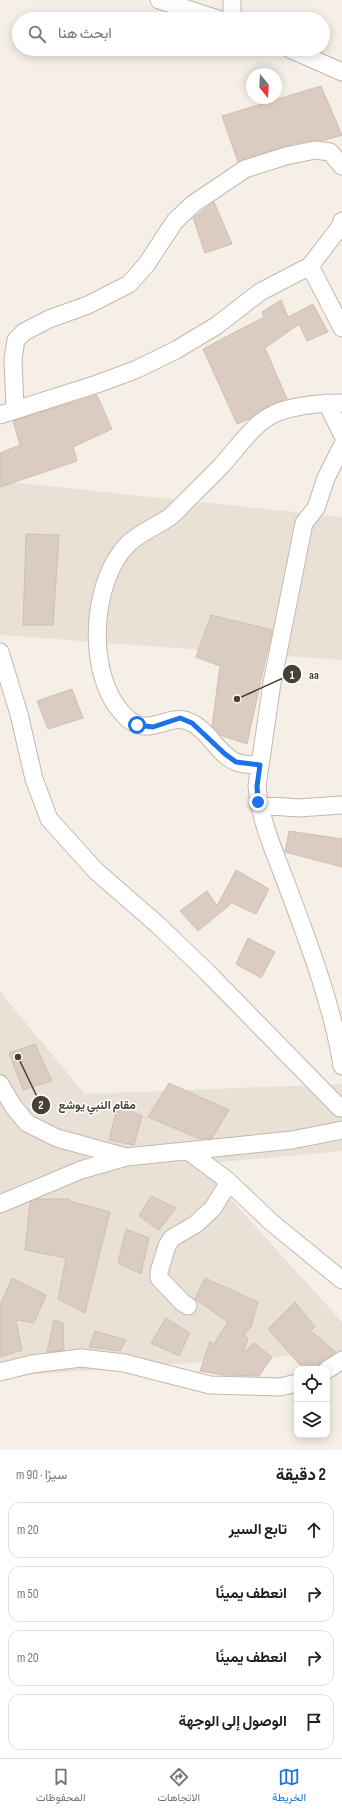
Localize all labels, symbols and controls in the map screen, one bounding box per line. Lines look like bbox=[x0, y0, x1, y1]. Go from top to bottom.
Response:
search box bbox=[12, 12, 330, 56]
icon: search bbox=[26, 23, 48, 45]
text: ابحث هنا bbox=[58, 24, 112, 43]
north arrow bbox=[246, 68, 282, 104]
callout: aa bbox=[282, 662, 327, 686]
text: 1 bbox=[290, 668, 295, 683]
text: aa bbox=[309, 668, 319, 683]
route start bbox=[128, 716, 146, 734]
route end bbox=[249, 793, 267, 811]
callout: مقام النبي يوشع bbox=[31, 1093, 144, 1117]
text: 2 bbox=[38, 1098, 44, 1113]
text: مقام النبي يوشع bbox=[58, 1098, 136, 1115]
map controls bbox=[294, 1366, 330, 1438]
button: locate bbox=[294, 1366, 330, 1402]
button: layers bbox=[294, 1402, 330, 1438]
text: 2 دقيقة bbox=[276, 1465, 326, 1485]
text: سيرًا · 90 m bbox=[16, 1467, 67, 1483]
icon: ahead bbox=[303, 1519, 325, 1541]
text: تابع السير bbox=[229, 1520, 287, 1539]
text: 20 m bbox=[17, 1522, 39, 1538]
icon: right bbox=[303, 1583, 325, 1605]
text: انعطف يمينًا bbox=[216, 1584, 287, 1603]
text: 50 m bbox=[17, 1586, 38, 1602]
icon: right bbox=[303, 1647, 325, 1669]
text: انعطف يمينًا bbox=[216, 1648, 287, 1667]
text: 20 m bbox=[17, 1650, 39, 1666]
icon: arrive bbox=[303, 1711, 325, 1733]
text: الوصول إلى الوجهة bbox=[179, 1712, 287, 1731]
tab: المحفوظات bbox=[36, 1766, 86, 1807]
tab: الاتجاهات bbox=[157, 1766, 200, 1807]
tab: الخريطة bbox=[272, 1766, 306, 1807]

